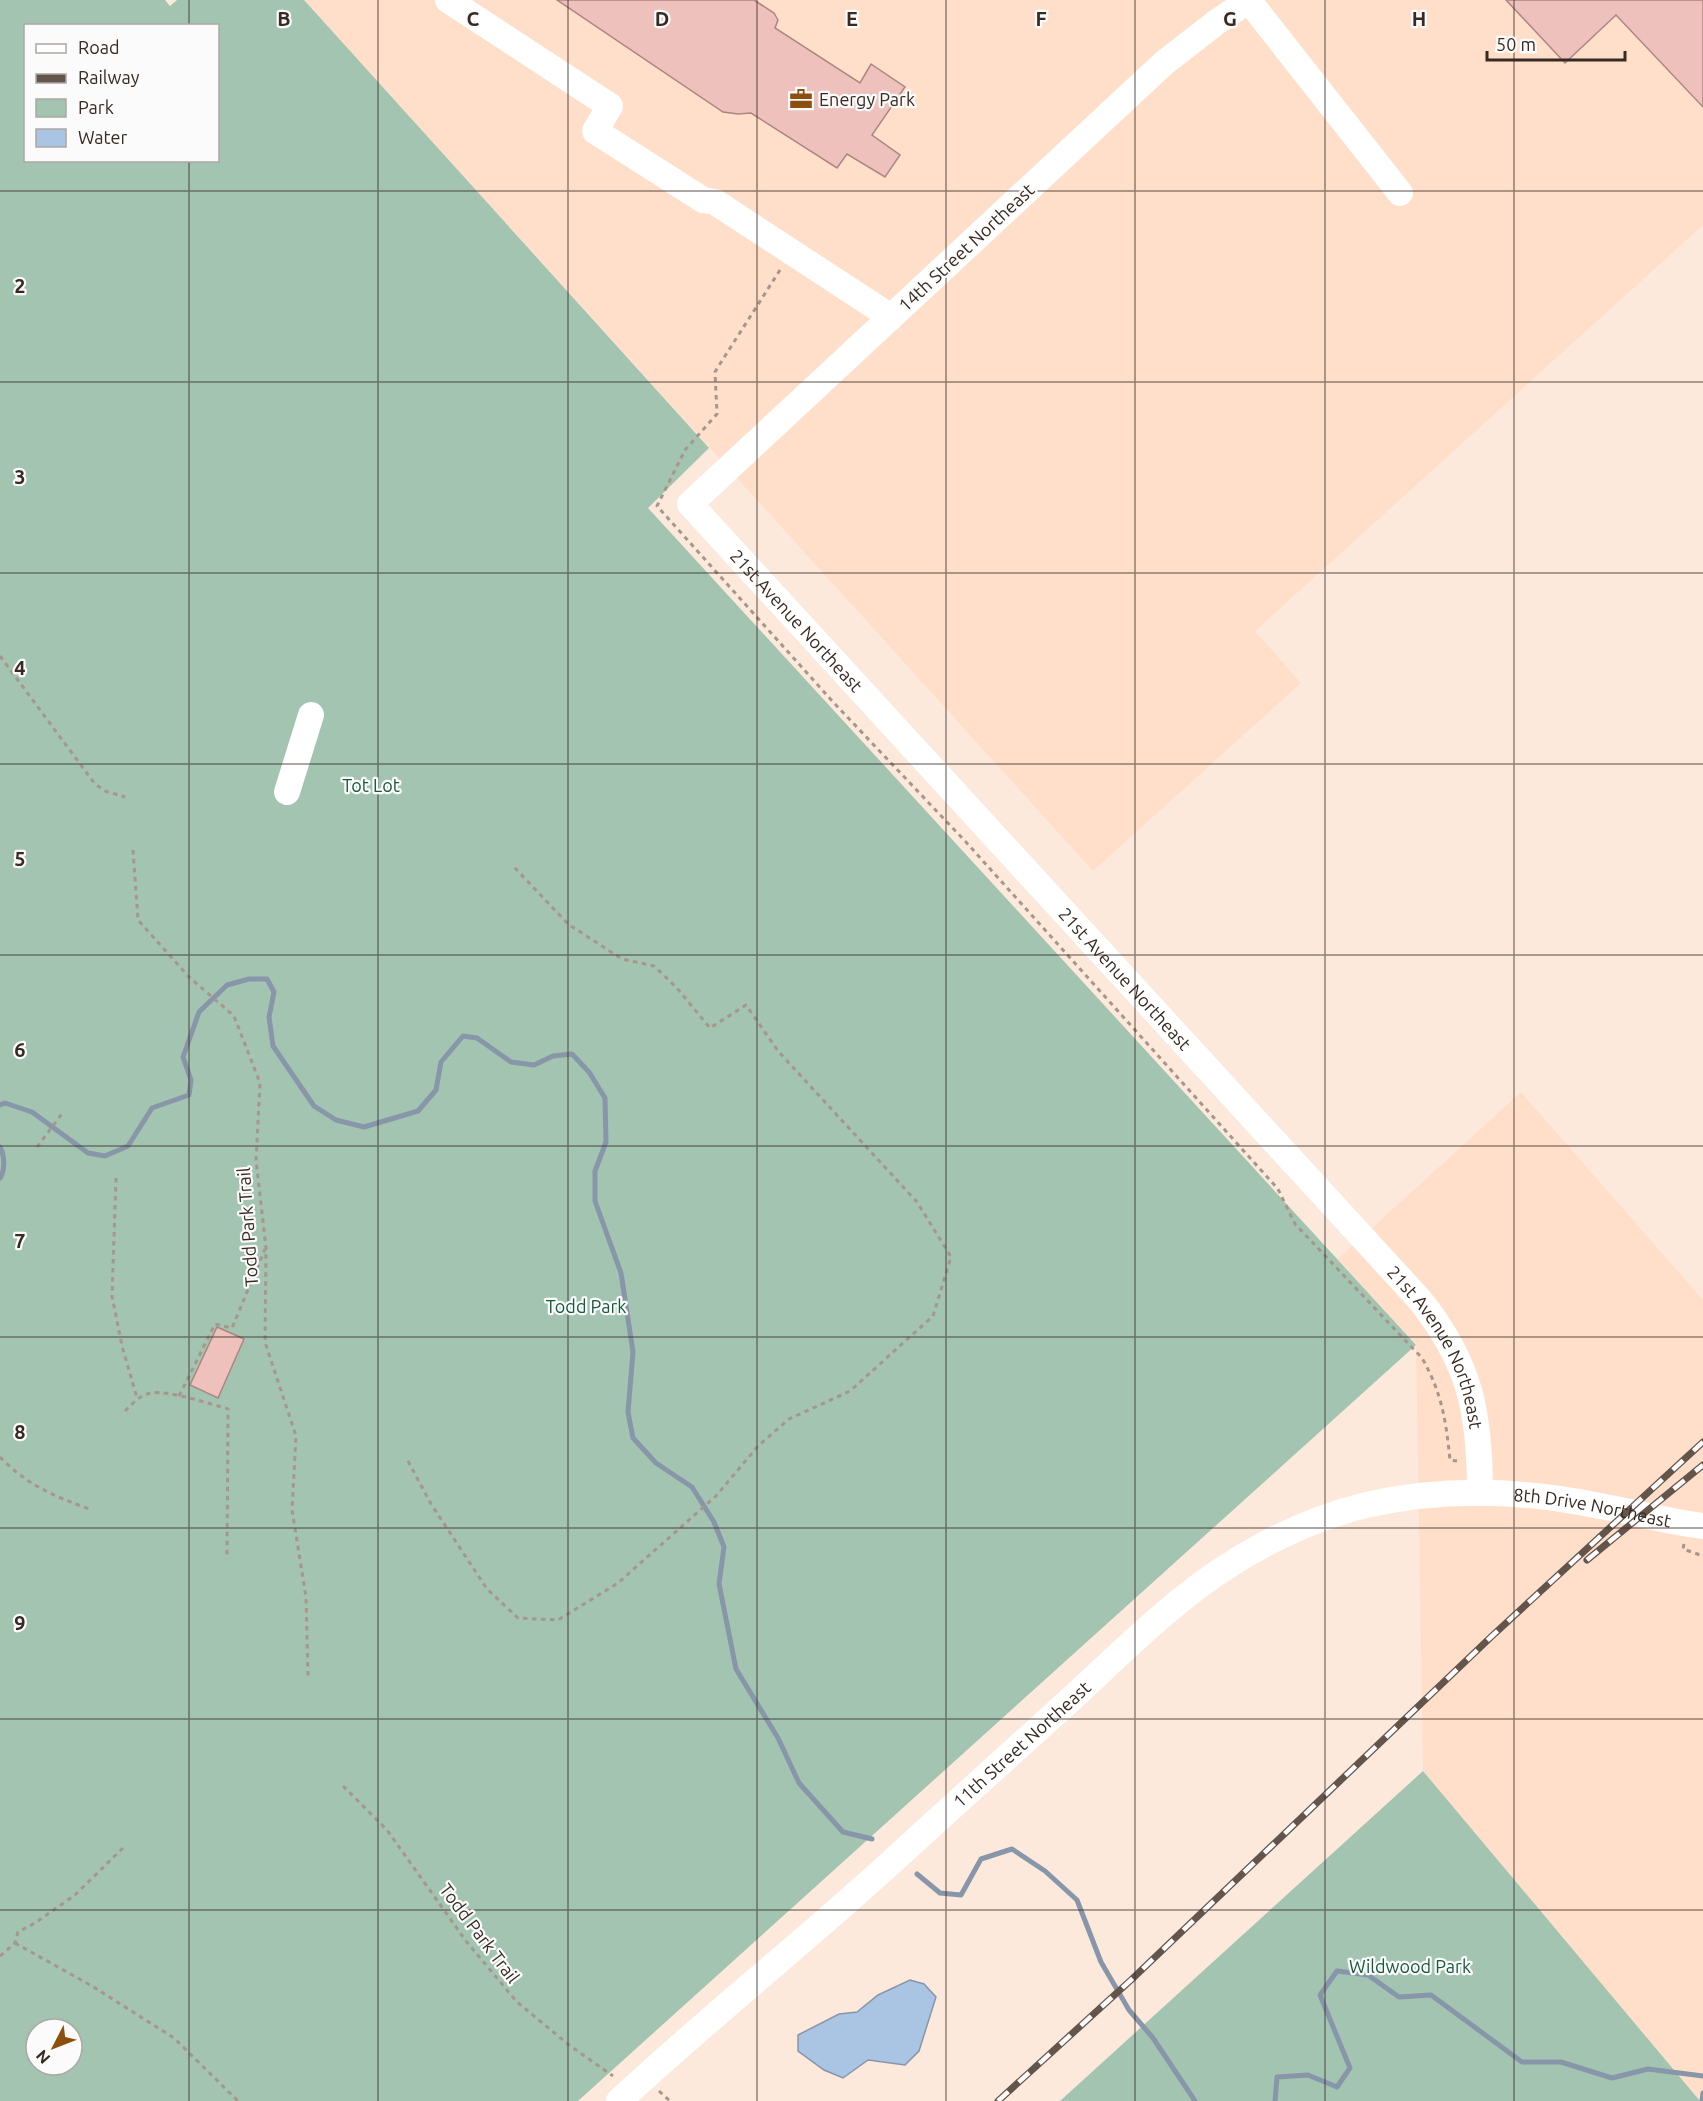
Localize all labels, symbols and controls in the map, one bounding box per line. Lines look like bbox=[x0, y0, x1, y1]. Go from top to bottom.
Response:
text: B bbox=[277, 7, 291, 30]
text: C bbox=[467, 7, 480, 30]
text: D bbox=[655, 7, 669, 30]
text: E bbox=[846, 7, 858, 30]
text: F bbox=[1035, 7, 1047, 30]
text: G bbox=[1223, 7, 1237, 30]
text: H bbox=[1412, 7, 1426, 30]
legend bbox=[24, 24, 219, 162]
scale bar bbox=[1487, 24, 1625, 62]
text: 50 m bbox=[1496, 34, 1536, 54]
text: Road bbox=[78, 37, 120, 57]
text: Railway bbox=[78, 67, 140, 87]
office icon: Energy Park bbox=[788, 86, 814, 112]
place label: Energy Park bbox=[819, 89, 915, 109]
text: Park bbox=[78, 97, 114, 117]
text: Water bbox=[78, 127, 128, 147]
street label: 14th Street Northeast bbox=[894, 179, 1038, 315]
text: 2 bbox=[14, 274, 26, 297]
text: 3 bbox=[14, 465, 26, 488]
street label: 21st Avenue Northeast bbox=[727, 545, 867, 696]
text: 4 bbox=[14, 656, 26, 679]
park label: Tot Lot bbox=[342, 775, 400, 795]
text: 5 bbox=[14, 847, 26, 870]
street label: 21st Avenue Northeast bbox=[1055, 903, 1195, 1054]
text: 6 bbox=[14, 1038, 26, 1061]
street label: Todd Park Trail bbox=[233, 1167, 261, 1287]
text: 7 bbox=[14, 1229, 26, 1252]
street label: 21st Avenue Northeast bbox=[1383, 1262, 1487, 1430]
park label: Todd Park bbox=[546, 1296, 626, 1316]
text: 8 bbox=[14, 1420, 26, 1443]
street label: 8th Drive Northeast bbox=[1513, 1484, 1673, 1531]
text: 9 bbox=[14, 1611, 26, 1634]
street label: 11th Street Northeast bbox=[949, 1677, 1094, 1811]
street label: Todd Park Trail bbox=[436, 1879, 524, 1987]
park label: Wildwood Park bbox=[1349, 1956, 1471, 1976]
north arrow bbox=[24, 2017, 84, 2077]
text: N bbox=[32, 2047, 54, 2067]

